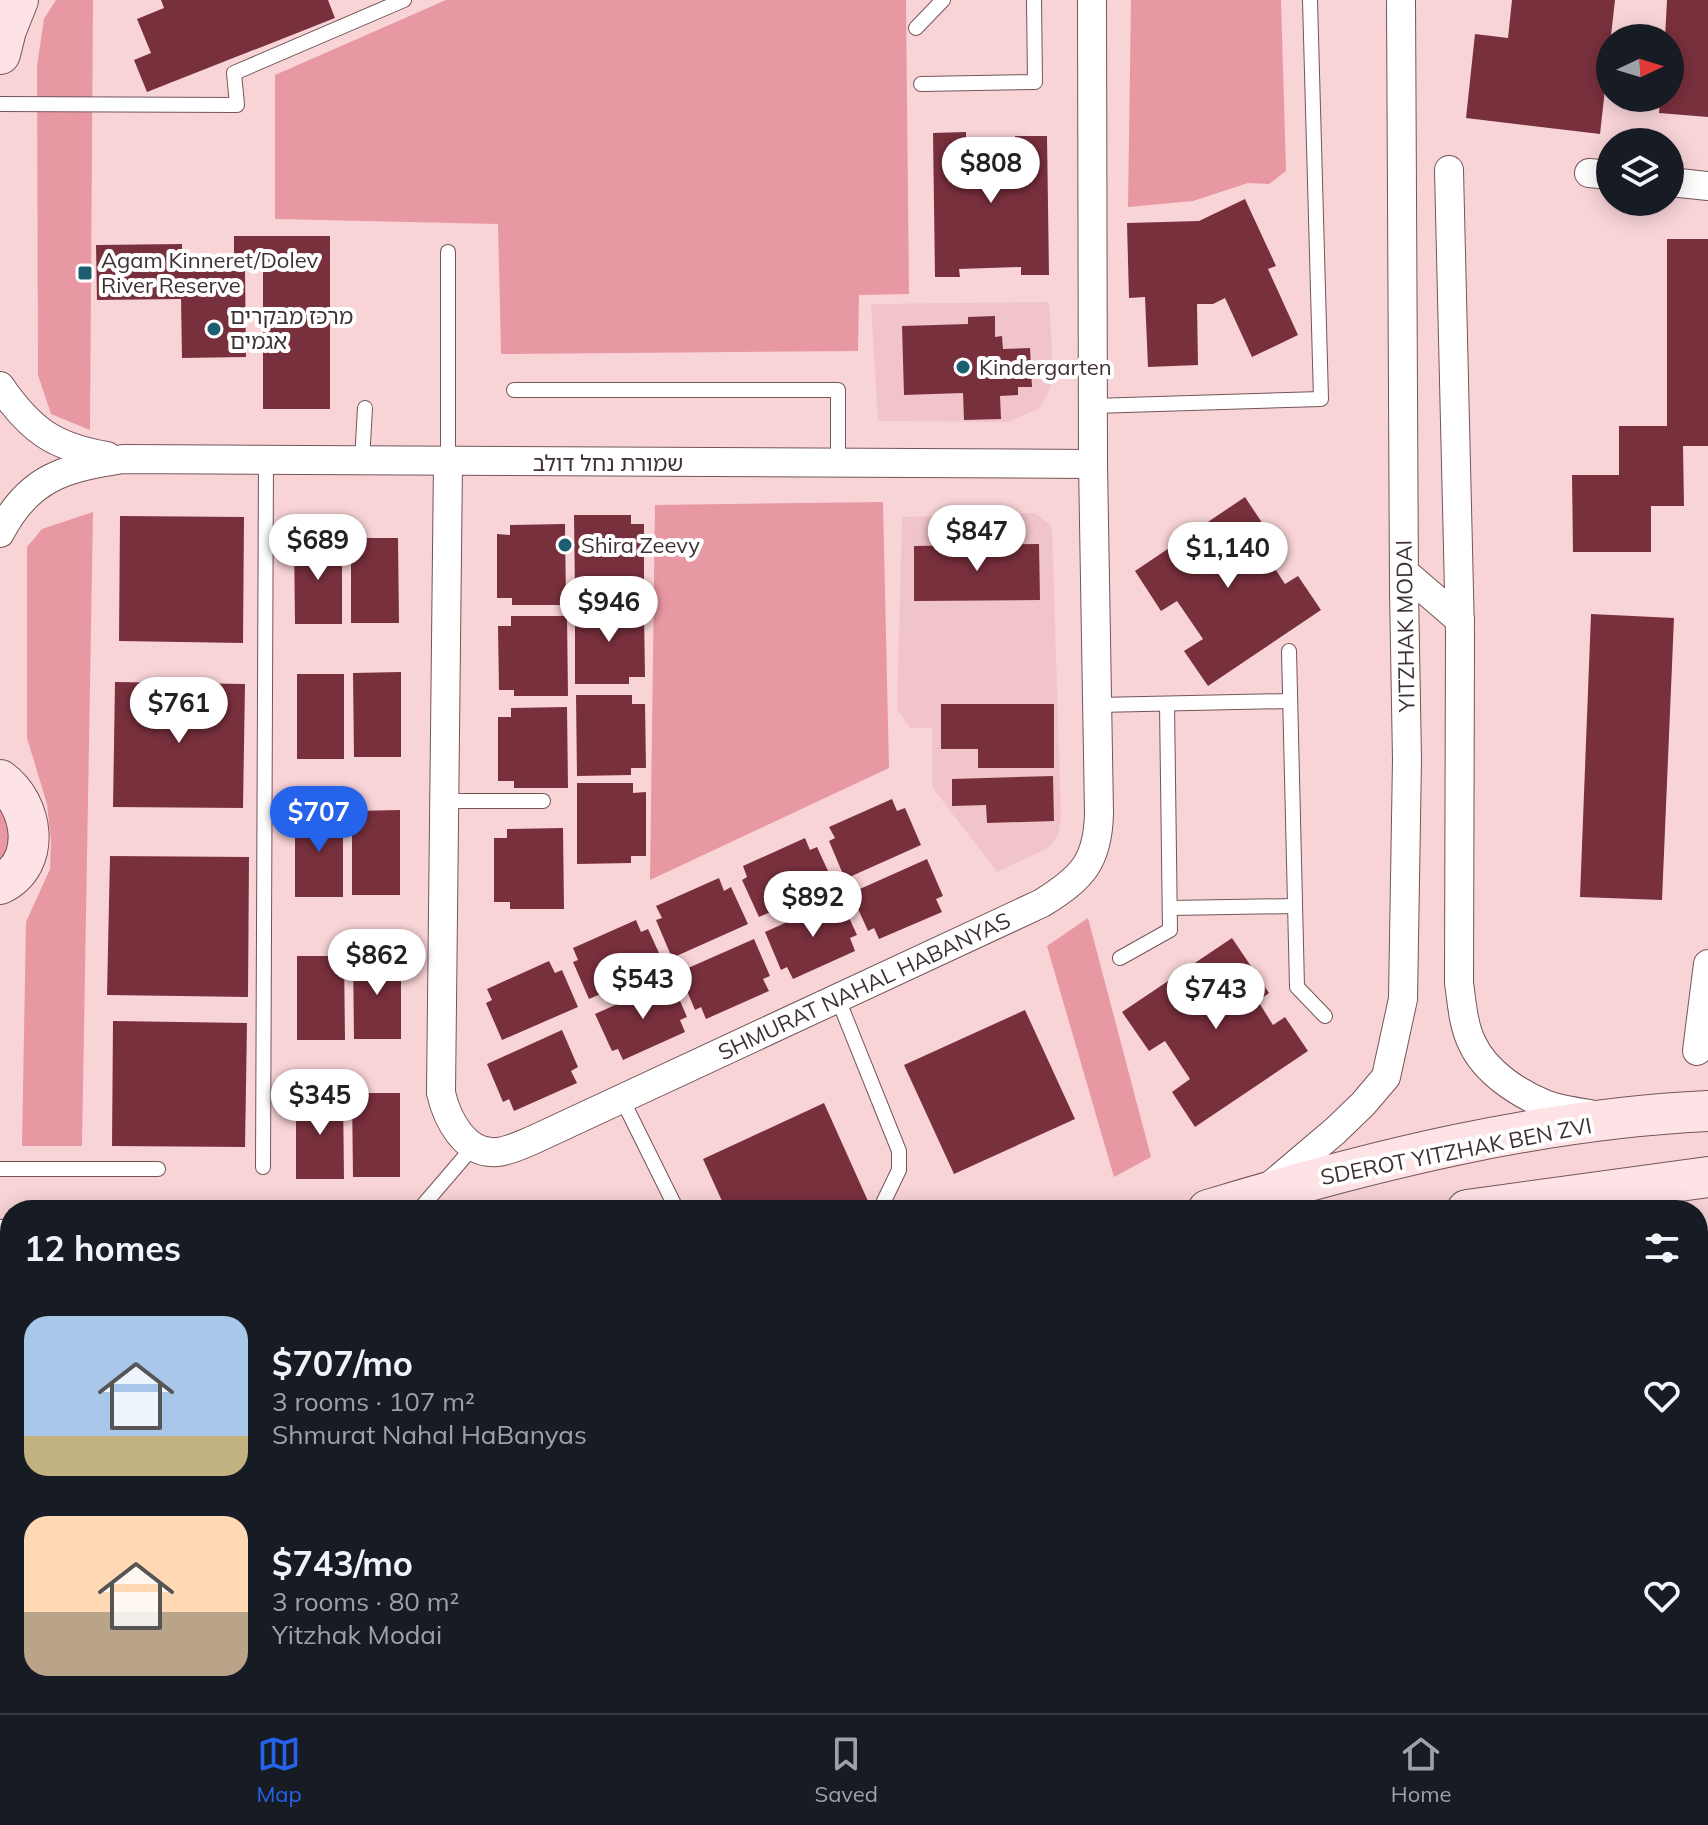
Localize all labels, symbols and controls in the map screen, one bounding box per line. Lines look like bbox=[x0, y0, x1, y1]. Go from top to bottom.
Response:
north arrow bbox=[1596, 24, 1684, 112]
map controls bbox=[1596, 24, 1684, 216]
button: layers bbox=[1596, 128, 1684, 216]
pin: $808 bbox=[944, 137, 1038, 205]
text: $808 bbox=[960, 146, 1022, 179]
place label: Agam Kinneret/Dolev River Reserve bbox=[101, 246, 318, 299]
marker: Agam Kinneret/Dolev River Reserve bbox=[76, 264, 94, 282]
place label: מרכז מבקרים אגמים bbox=[230, 302, 353, 355]
marker: מרכז מבקרים אגמים bbox=[205, 320, 223, 338]
place label: Kindergarten bbox=[979, 353, 1112, 381]
marker: Kindergarten bbox=[954, 358, 972, 376]
street label: שמורת נחל דולב bbox=[533, 449, 683, 477]
pin: $847 bbox=[930, 505, 1024, 573]
pin: $689 bbox=[271, 514, 365, 582]
text: $847 bbox=[946, 514, 1008, 547]
pin: $1,140 bbox=[1163, 522, 1293, 590]
text: $689 bbox=[287, 523, 349, 556]
place label: Shira Zeevy bbox=[581, 531, 700, 559]
text: $1,140 bbox=[1186, 531, 1270, 564]
marker: Shira Zeevy bbox=[556, 536, 574, 554]
street label: YITZHAK MODAI bbox=[1389, 540, 1421, 713]
pin: $946 bbox=[562, 576, 656, 644]
text: $946 bbox=[578, 585, 640, 618]
pin: $761 bbox=[132, 677, 226, 745]
text: $761 bbox=[148, 686, 210, 719]
pin: $707 bbox=[272, 786, 366, 854]
text: $707 bbox=[288, 795, 350, 828]
pin: $892 bbox=[766, 871, 860, 939]
text: $892 bbox=[782, 880, 844, 913]
street label: SHMURAT NAHAL HABANYAS bbox=[713, 906, 1015, 1066]
pin: $862 bbox=[330, 929, 424, 997]
text: $862 bbox=[346, 938, 408, 971]
pin: $543 bbox=[596, 953, 690, 1021]
text: $543 bbox=[612, 962, 674, 995]
pin: $743 bbox=[1169, 963, 1263, 1031]
text: $743 bbox=[1185, 972, 1247, 1005]
pin: $345 bbox=[273, 1069, 367, 1137]
text: $345 bbox=[289, 1078, 351, 1111]
street label: SDEROT YITZHAK BEN ZVI bbox=[1318, 1111, 1594, 1191]
icon: filters bbox=[1640, 1226, 1684, 1270]
text: 12 homes bbox=[24, 1227, 181, 1270]
text: $707/mo bbox=[272, 1342, 413, 1385]
icon: home bbox=[88, 1348, 184, 1444]
icon: heart bbox=[1640, 1374, 1684, 1418]
text: 3 rooms · 107 m² bbox=[272, 1385, 475, 1418]
text: Shmurat Nahal HaBanyas bbox=[272, 1418, 587, 1451]
text: $743/mo bbox=[272, 1542, 413, 1585]
icon: home bbox=[88, 1548, 184, 1644]
icon: heart bbox=[1640, 1574, 1684, 1618]
text: 3 rooms · 80 m² bbox=[272, 1585, 459, 1618]
text: Yitzhak Modai bbox=[272, 1618, 442, 1651]
tab: Map bbox=[256, 1732, 302, 1808]
tab: Saved bbox=[815, 1732, 878, 1808]
tab: Home bbox=[1391, 1732, 1452, 1808]

